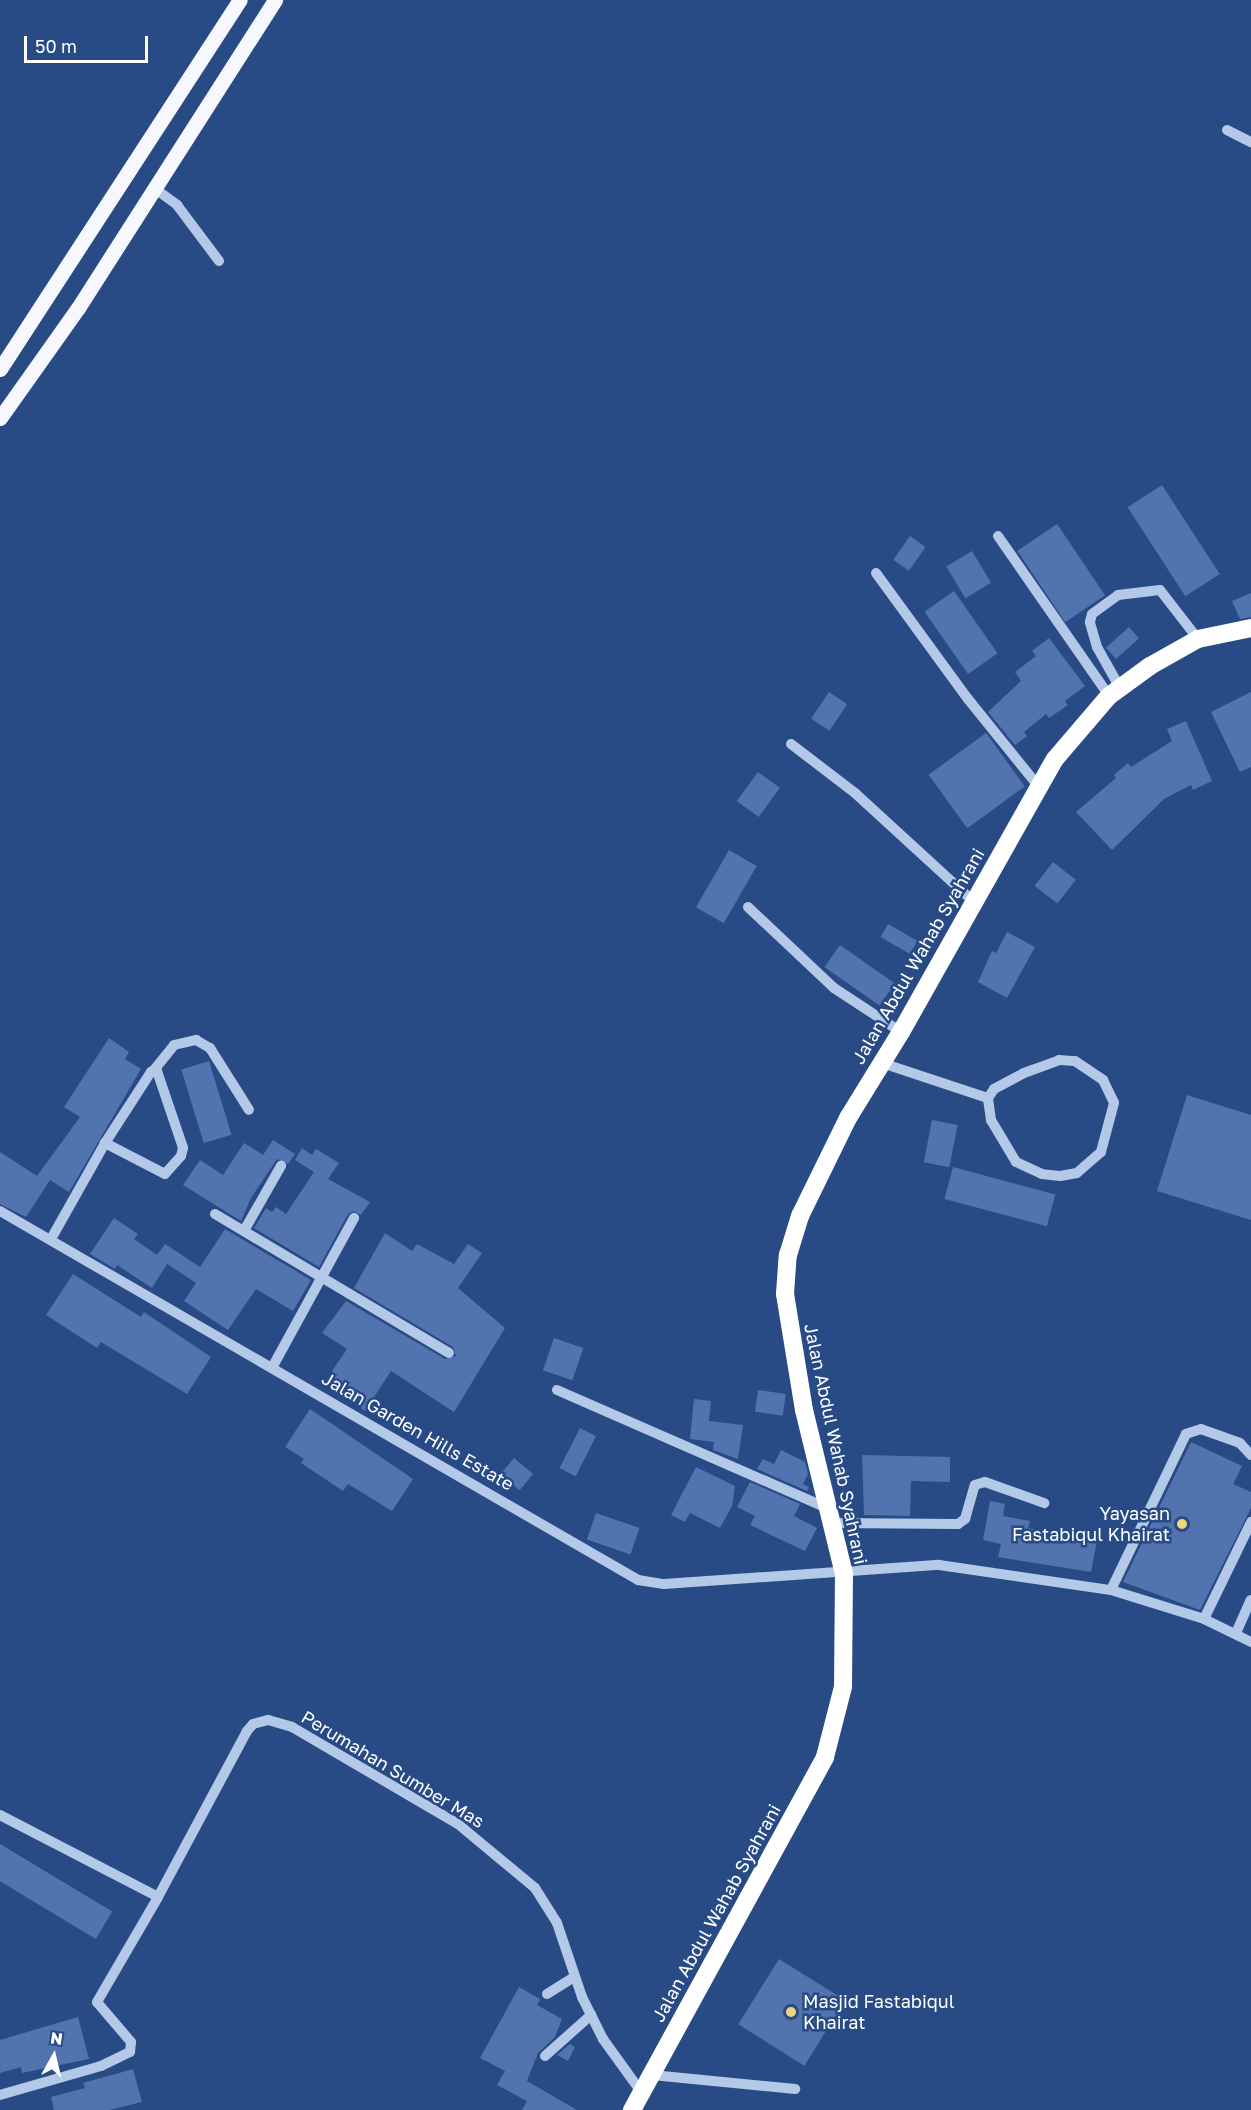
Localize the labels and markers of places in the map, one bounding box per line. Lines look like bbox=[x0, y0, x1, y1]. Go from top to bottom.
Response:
place label: Yayasan Fastabiqul Khairat bbox=[1012, 1503, 1170, 1546]
marker: Yayasan Fastabiqul Khairat bbox=[1175, 1517, 1189, 1531]
place label: Masjid Fastabiqul Khairat bbox=[803, 1991, 954, 2034]
marker: Masjid Fastabiqul Khairat bbox=[784, 2005, 798, 2019]

